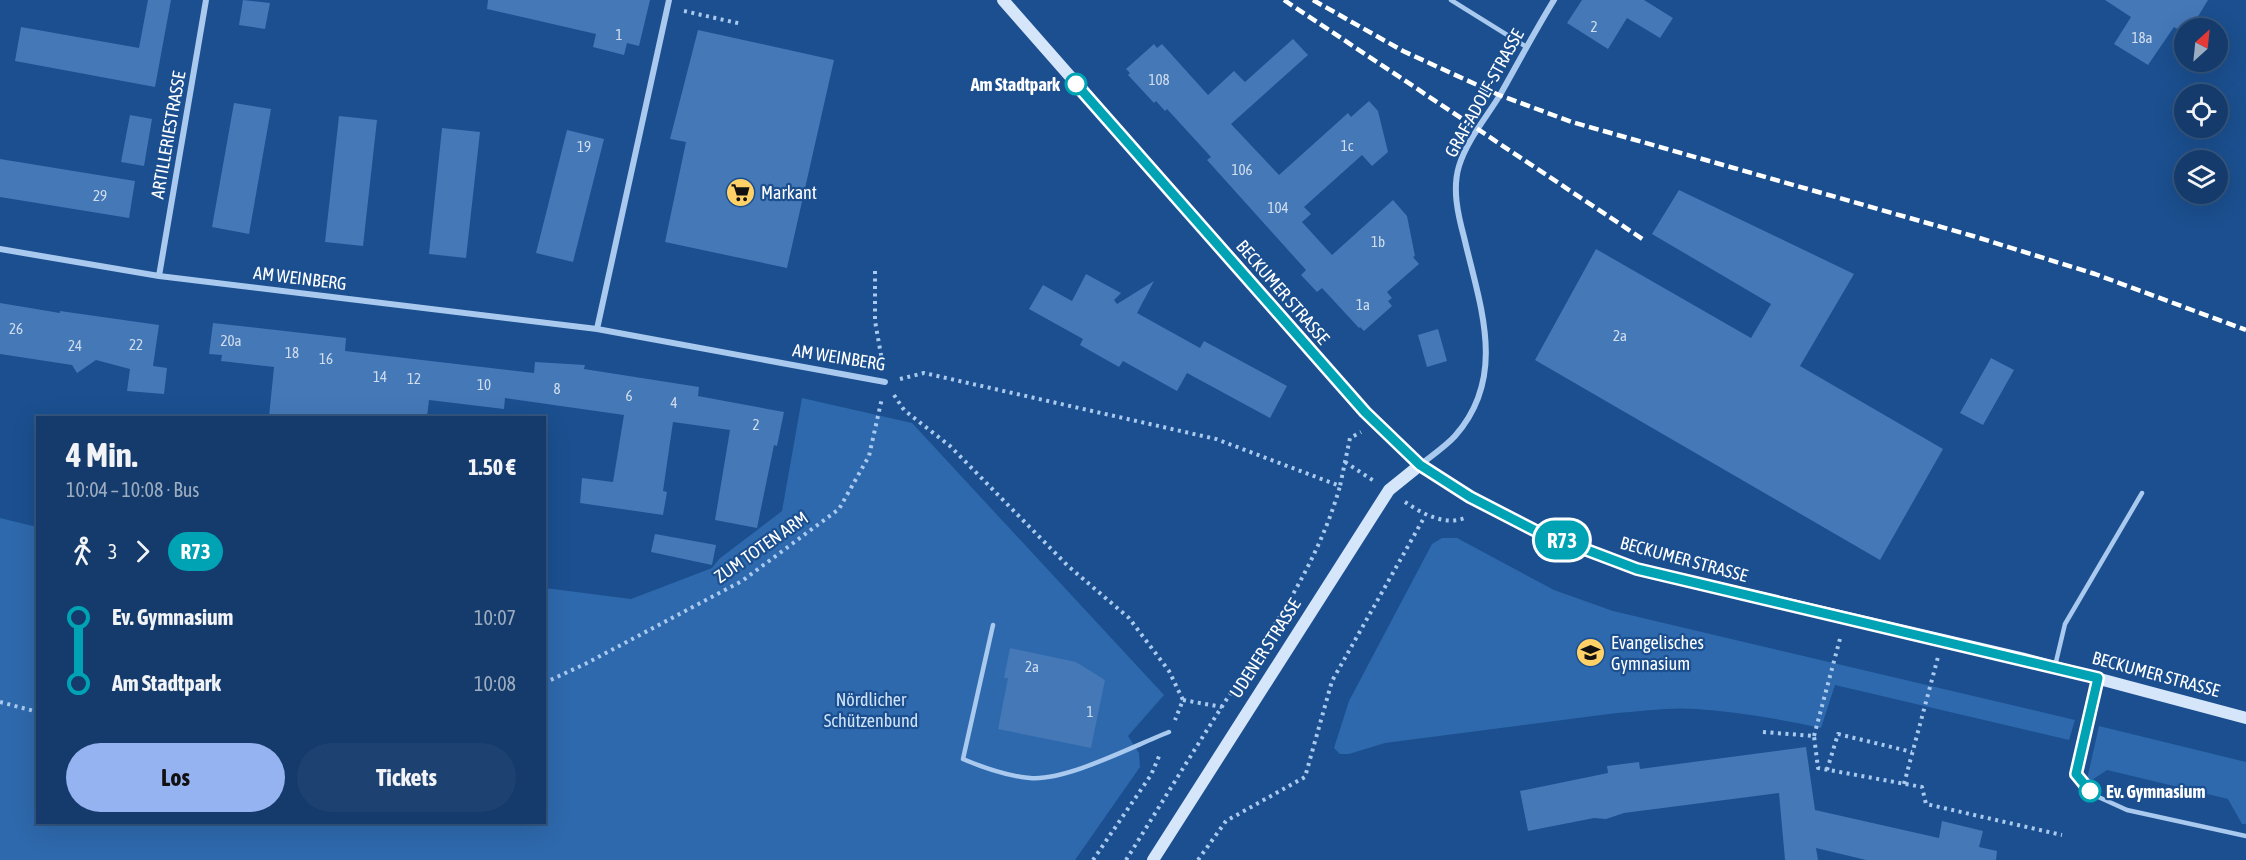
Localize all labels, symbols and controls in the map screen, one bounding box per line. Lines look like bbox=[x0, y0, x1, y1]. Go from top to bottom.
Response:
house number: 2 bbox=[1590, 18, 1598, 35]
north arrow bbox=[2174, 18, 2228, 72]
map controls bbox=[2174, 18, 2228, 204]
street label: GRAF-ADOLF-STRASSE bbox=[1440, 25, 1528, 161]
house number: 1 bbox=[615, 26, 623, 43]
house number: 18a bbox=[2131, 29, 2153, 46]
street label: ARTILLERIESTRASSE bbox=[146, 69, 190, 200]
house number: 108 bbox=[1148, 71, 1170, 88]
marker: Am Stadtpark bbox=[1065, 73, 1087, 95]
place label: Am Stadtpark bbox=[970, 74, 1061, 95]
button: locate bbox=[2174, 84, 2228, 138]
house number: 1c bbox=[1341, 137, 1354, 154]
house number: 19 bbox=[577, 138, 591, 155]
button: layers bbox=[2174, 150, 2228, 204]
house number: 106 bbox=[1231, 161, 1253, 178]
supermarket icon: Markant bbox=[724, 176, 756, 208]
place label: Markant bbox=[761, 182, 817, 203]
house number: 29 bbox=[93, 187, 107, 204]
house number: 104 bbox=[1267, 199, 1289, 216]
house number: 1b bbox=[1371, 233, 1385, 250]
street label: BECKUMER STRASSE bbox=[1232, 236, 1334, 349]
street label: AM WEINBERG bbox=[252, 262, 348, 294]
house number: 1a bbox=[1356, 296, 1370, 313]
house number: 26 bbox=[9, 320, 23, 337]
house number: 2a bbox=[1613, 327, 1627, 344]
house number: 20a bbox=[220, 332, 242, 349]
house number: 22 bbox=[129, 336, 143, 353]
house number: 24 bbox=[68, 337, 82, 354]
street label: AM WEINBERG bbox=[791, 339, 887, 375]
house number: 18 bbox=[285, 344, 299, 361]
house number: 16 bbox=[319, 350, 333, 367]
house number: 14 bbox=[373, 368, 387, 385]
house number: 12 bbox=[407, 370, 421, 387]
house number: 10 bbox=[477, 376, 491, 393]
house number: 8 bbox=[553, 380, 561, 397]
house number: 6 bbox=[625, 387, 633, 404]
house number: 4 bbox=[670, 394, 678, 411]
house number: 2 bbox=[752, 416, 760, 433]
text: 4 Min. bbox=[66, 436, 138, 474]
text: 1.50 € bbox=[468, 454, 516, 480]
text: 10:04 – 10:08 · Bus bbox=[66, 478, 199, 501]
street label: ZUM TOTEN ARM bbox=[710, 507, 812, 587]
line badge: R73 bbox=[1528, 520, 1596, 560]
text: R73 bbox=[1547, 528, 1577, 552]
street label: BECKUMER STRASSE bbox=[1618, 532, 1750, 586]
icon: walk bbox=[66, 535, 99, 568]
icon: forward bbox=[126, 535, 159, 568]
text: R73 bbox=[180, 539, 211, 563]
text: 3 bbox=[108, 540, 117, 563]
street label: UDENER STRASSE bbox=[1225, 594, 1305, 702]
text: Ev. Gymnasium bbox=[112, 604, 233, 630]
text: 10:07 bbox=[474, 606, 516, 629]
place label: Evangelisches Gymnasium bbox=[1611, 632, 1704, 674]
school or university icon: Evangelisches Gymnasium bbox=[1574, 636, 1606, 668]
street label: BECKUMER STRASSE bbox=[2090, 647, 2222, 701]
house number: 2a bbox=[1025, 658, 1039, 675]
text: Am Stadtpark bbox=[112, 670, 221, 696]
text: 10:08 bbox=[474, 672, 516, 695]
park label: Nördlicher Schützenbund bbox=[824, 689, 918, 731]
house number: 1 bbox=[1086, 703, 1094, 720]
button: Los bbox=[66, 743, 285, 812]
button: Tickets bbox=[297, 743, 516, 812]
marker: Ev. Gymnasium bbox=[2079, 780, 2101, 802]
place label: Ev. Gymnasium bbox=[2106, 781, 2205, 802]

